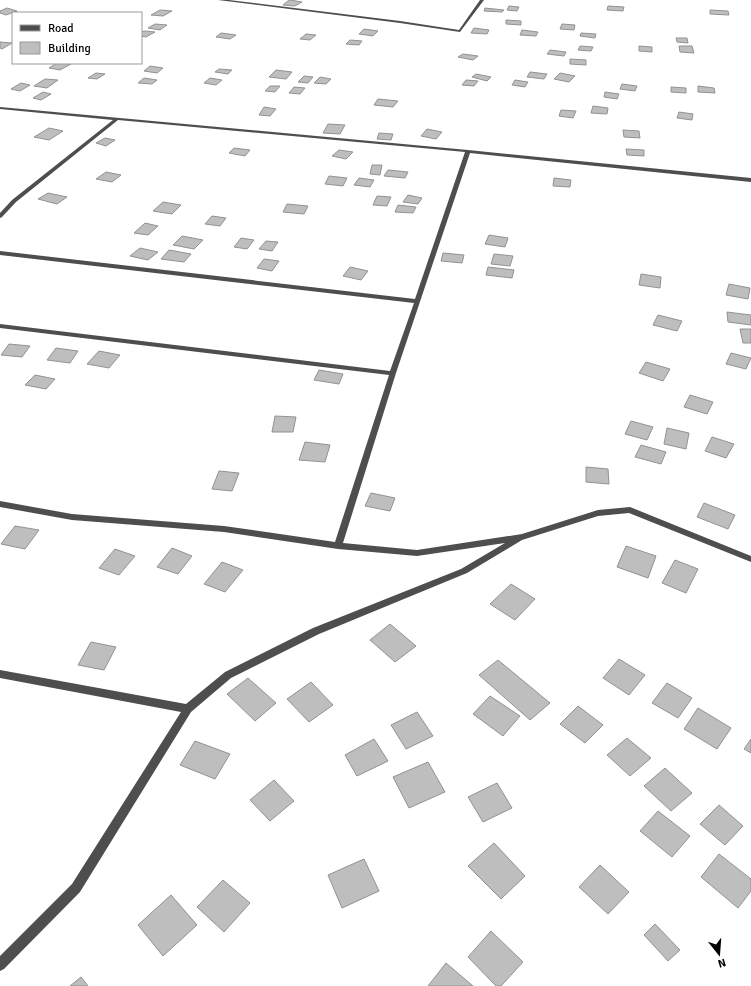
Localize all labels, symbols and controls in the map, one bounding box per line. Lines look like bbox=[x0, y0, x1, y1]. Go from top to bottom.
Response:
legend bbox=[12, 12, 142, 64]
text: Road bbox=[48, 21, 74, 36]
text: Building bbox=[48, 41, 91, 56]
north arrow bbox=[699, 934, 739, 974]
text: N bbox=[716, 956, 727, 970]

